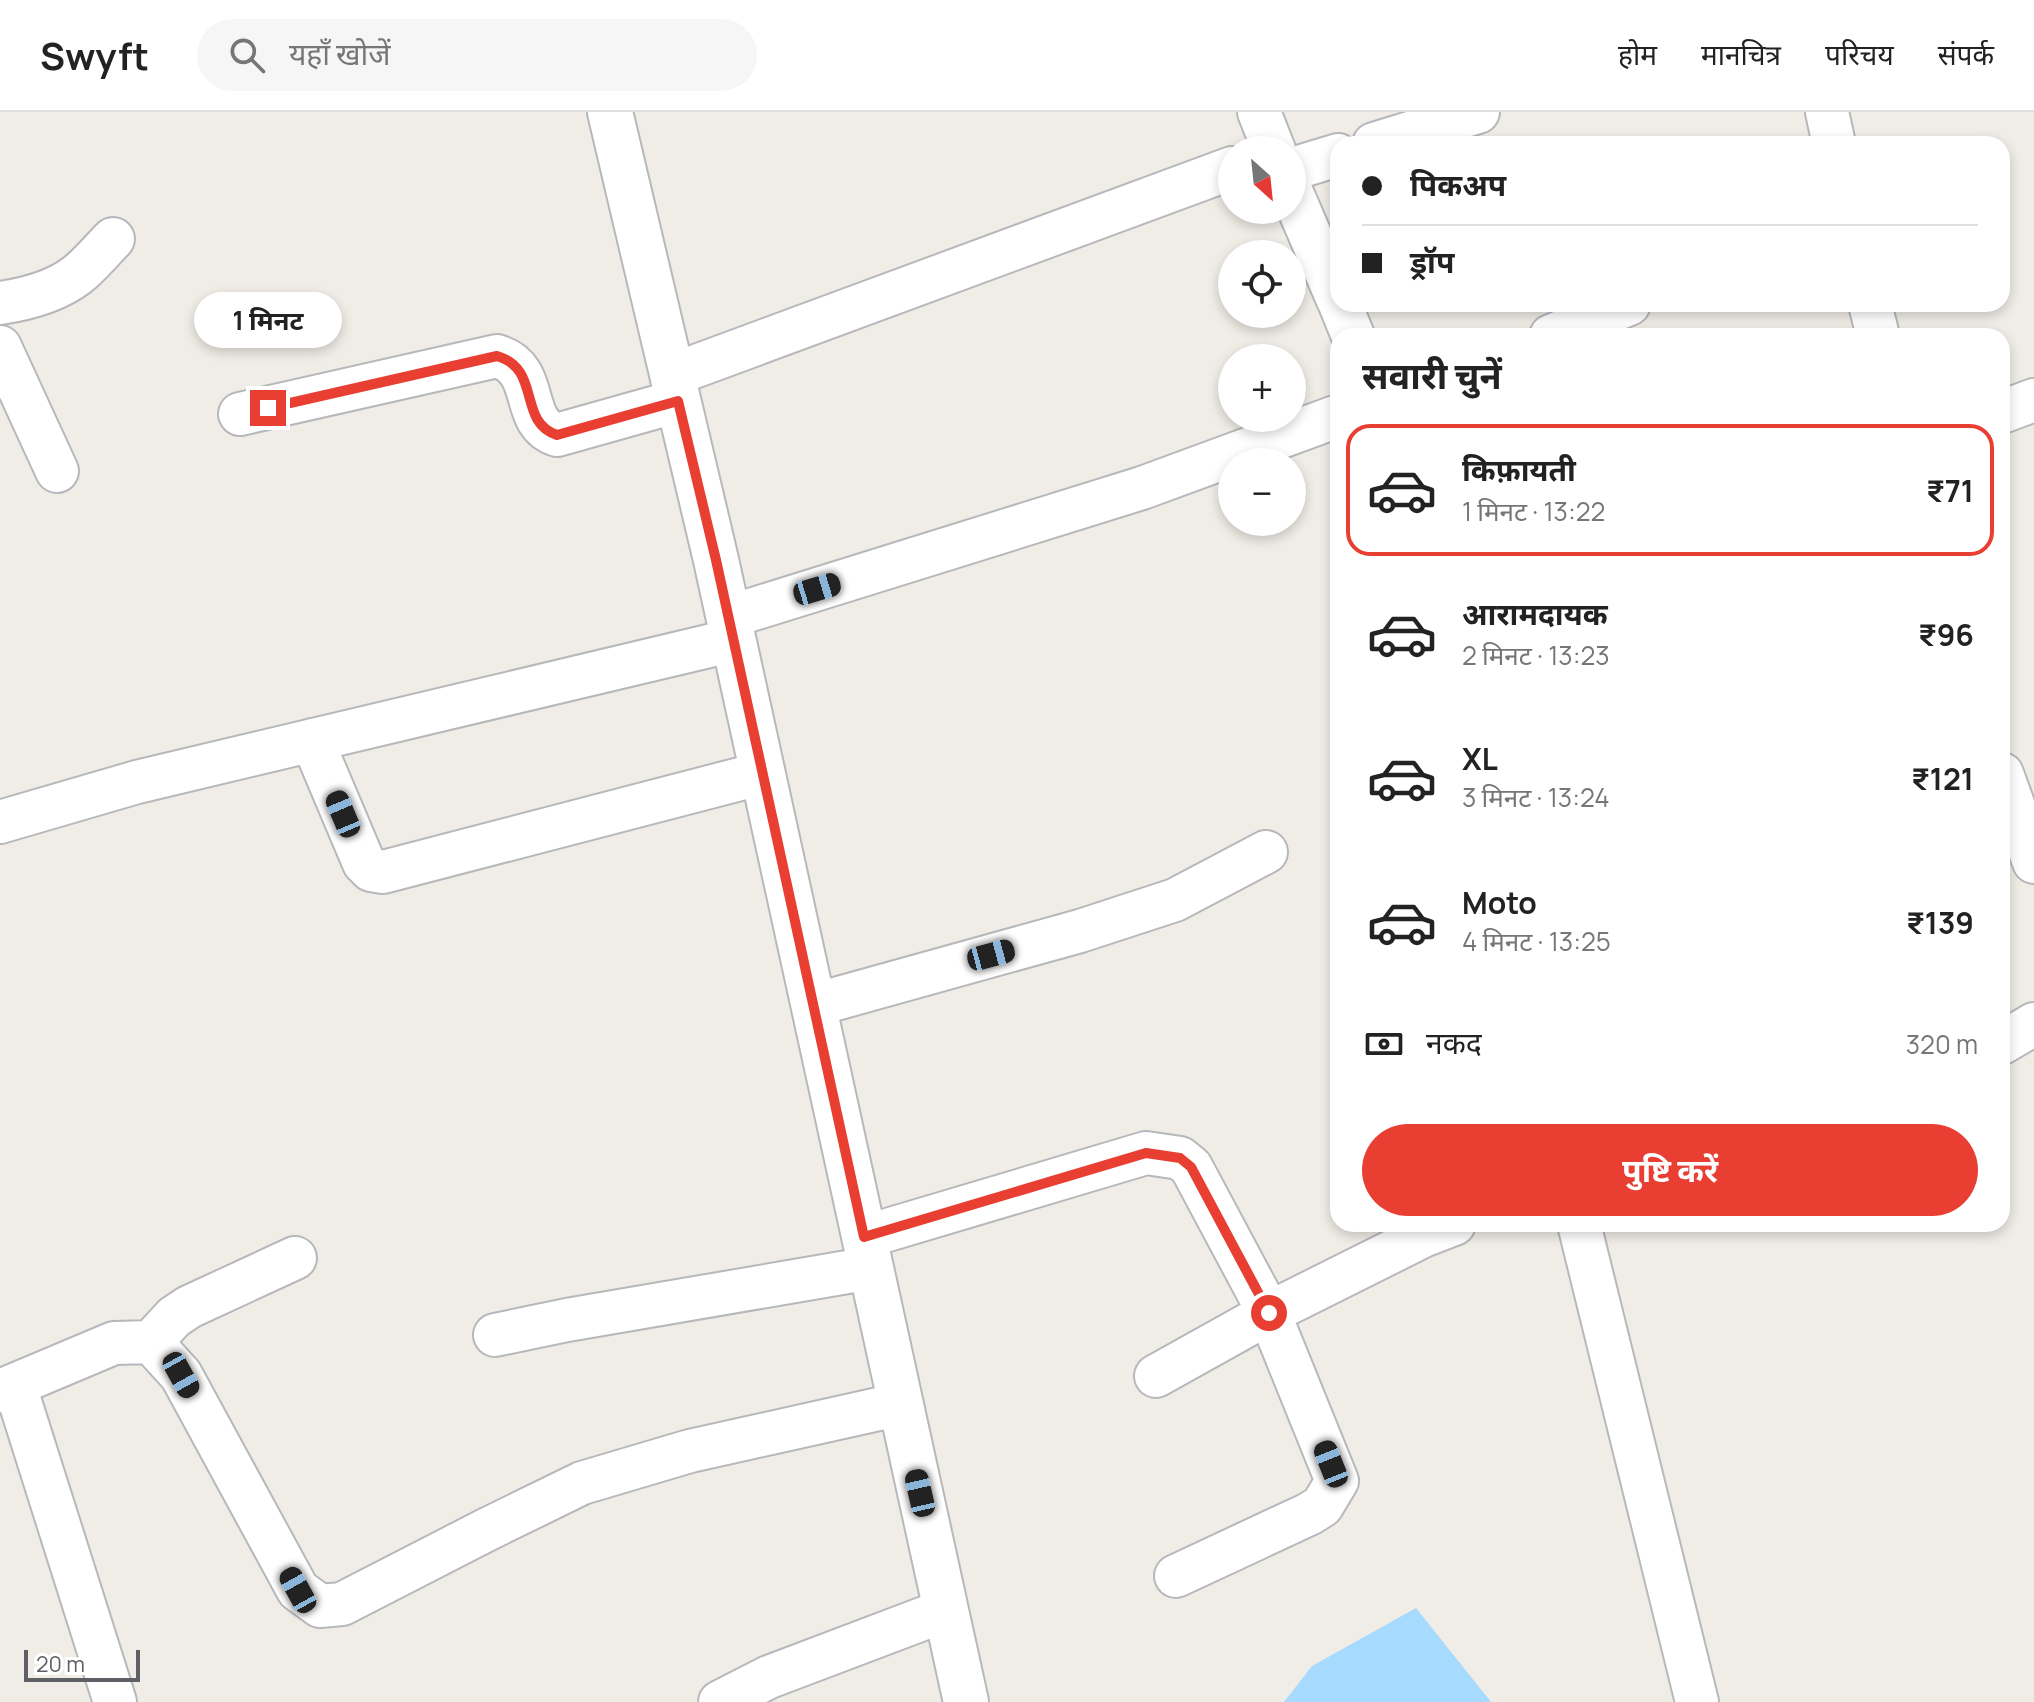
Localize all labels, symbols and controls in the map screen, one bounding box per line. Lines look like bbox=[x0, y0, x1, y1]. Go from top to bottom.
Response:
search box bbox=[197, 19, 757, 91]
text: Swyft bbox=[40, 29, 149, 81]
icon: search bbox=[225, 33, 269, 77]
text: यहाँ खोजें bbox=[289, 33, 391, 74]
text: होम bbox=[1618, 35, 1657, 73]
text: मानचित्र bbox=[1701, 35, 1781, 73]
text: परिचय bbox=[1825, 35, 1894, 73]
text: संपर्क bbox=[1938, 35, 1994, 73]
north arrow bbox=[1218, 136, 1306, 224]
map controls bbox=[1218, 136, 1306, 536]
text: पिकअप bbox=[1410, 164, 1506, 205]
button: locate bbox=[1218, 240, 1306, 328]
text: ड्रॉप bbox=[1410, 241, 1454, 282]
callout: 1 मिनट bbox=[194, 292, 342, 348]
text: 1 मिनट bbox=[232, 302, 304, 338]
button: + bbox=[1218, 344, 1306, 432]
text: सवारी चुनें bbox=[1362, 351, 1502, 400]
route end bbox=[250, 390, 286, 426]
button: − bbox=[1218, 448, 1306, 536]
text: किफ़ायती bbox=[1462, 449, 1576, 490]
icon: car bbox=[1366, 454, 1438, 526]
text: ₹71 bbox=[1926, 470, 1974, 511]
text: 1 मिनट · 13:22 bbox=[1462, 493, 1605, 529]
car bbox=[791, 571, 843, 607]
text: आरामदायक bbox=[1462, 593, 1608, 634]
icon: car bbox=[1366, 598, 1438, 670]
text: ₹96 bbox=[1918, 614, 1974, 655]
text: 2 मिनट · 13:23 bbox=[1462, 637, 1610, 673]
text: XL bbox=[1462, 738, 1498, 779]
icon: car bbox=[1366, 742, 1438, 814]
text: ₹121 bbox=[1911, 758, 1974, 799]
text: 3 मिनट · 13:24 bbox=[1462, 779, 1610, 815]
car bbox=[323, 787, 363, 841]
text: Moto bbox=[1462, 882, 1537, 923]
icon: car bbox=[1366, 886, 1438, 958]
text: ₹139 bbox=[1906, 902, 1974, 943]
text: 4 मिनट · 13:25 bbox=[1462, 923, 1611, 959]
car bbox=[965, 937, 1017, 973]
icon: cash bbox=[1362, 1022, 1406, 1066]
text: नकद bbox=[1426, 1022, 1482, 1063]
text: 320 m bbox=[1906, 1026, 1978, 1062]
button: पुष्टि करें bbox=[1362, 1124, 1978, 1216]
route start bbox=[1251, 1295, 1287, 1331]
car bbox=[159, 1348, 203, 1402]
car bbox=[1311, 1437, 1351, 1491]
car bbox=[903, 1467, 937, 1519]
car bbox=[276, 1563, 320, 1617]
scale bar bbox=[24, 1646, 140, 1682]
text: 20 m bbox=[36, 1649, 85, 1679]

